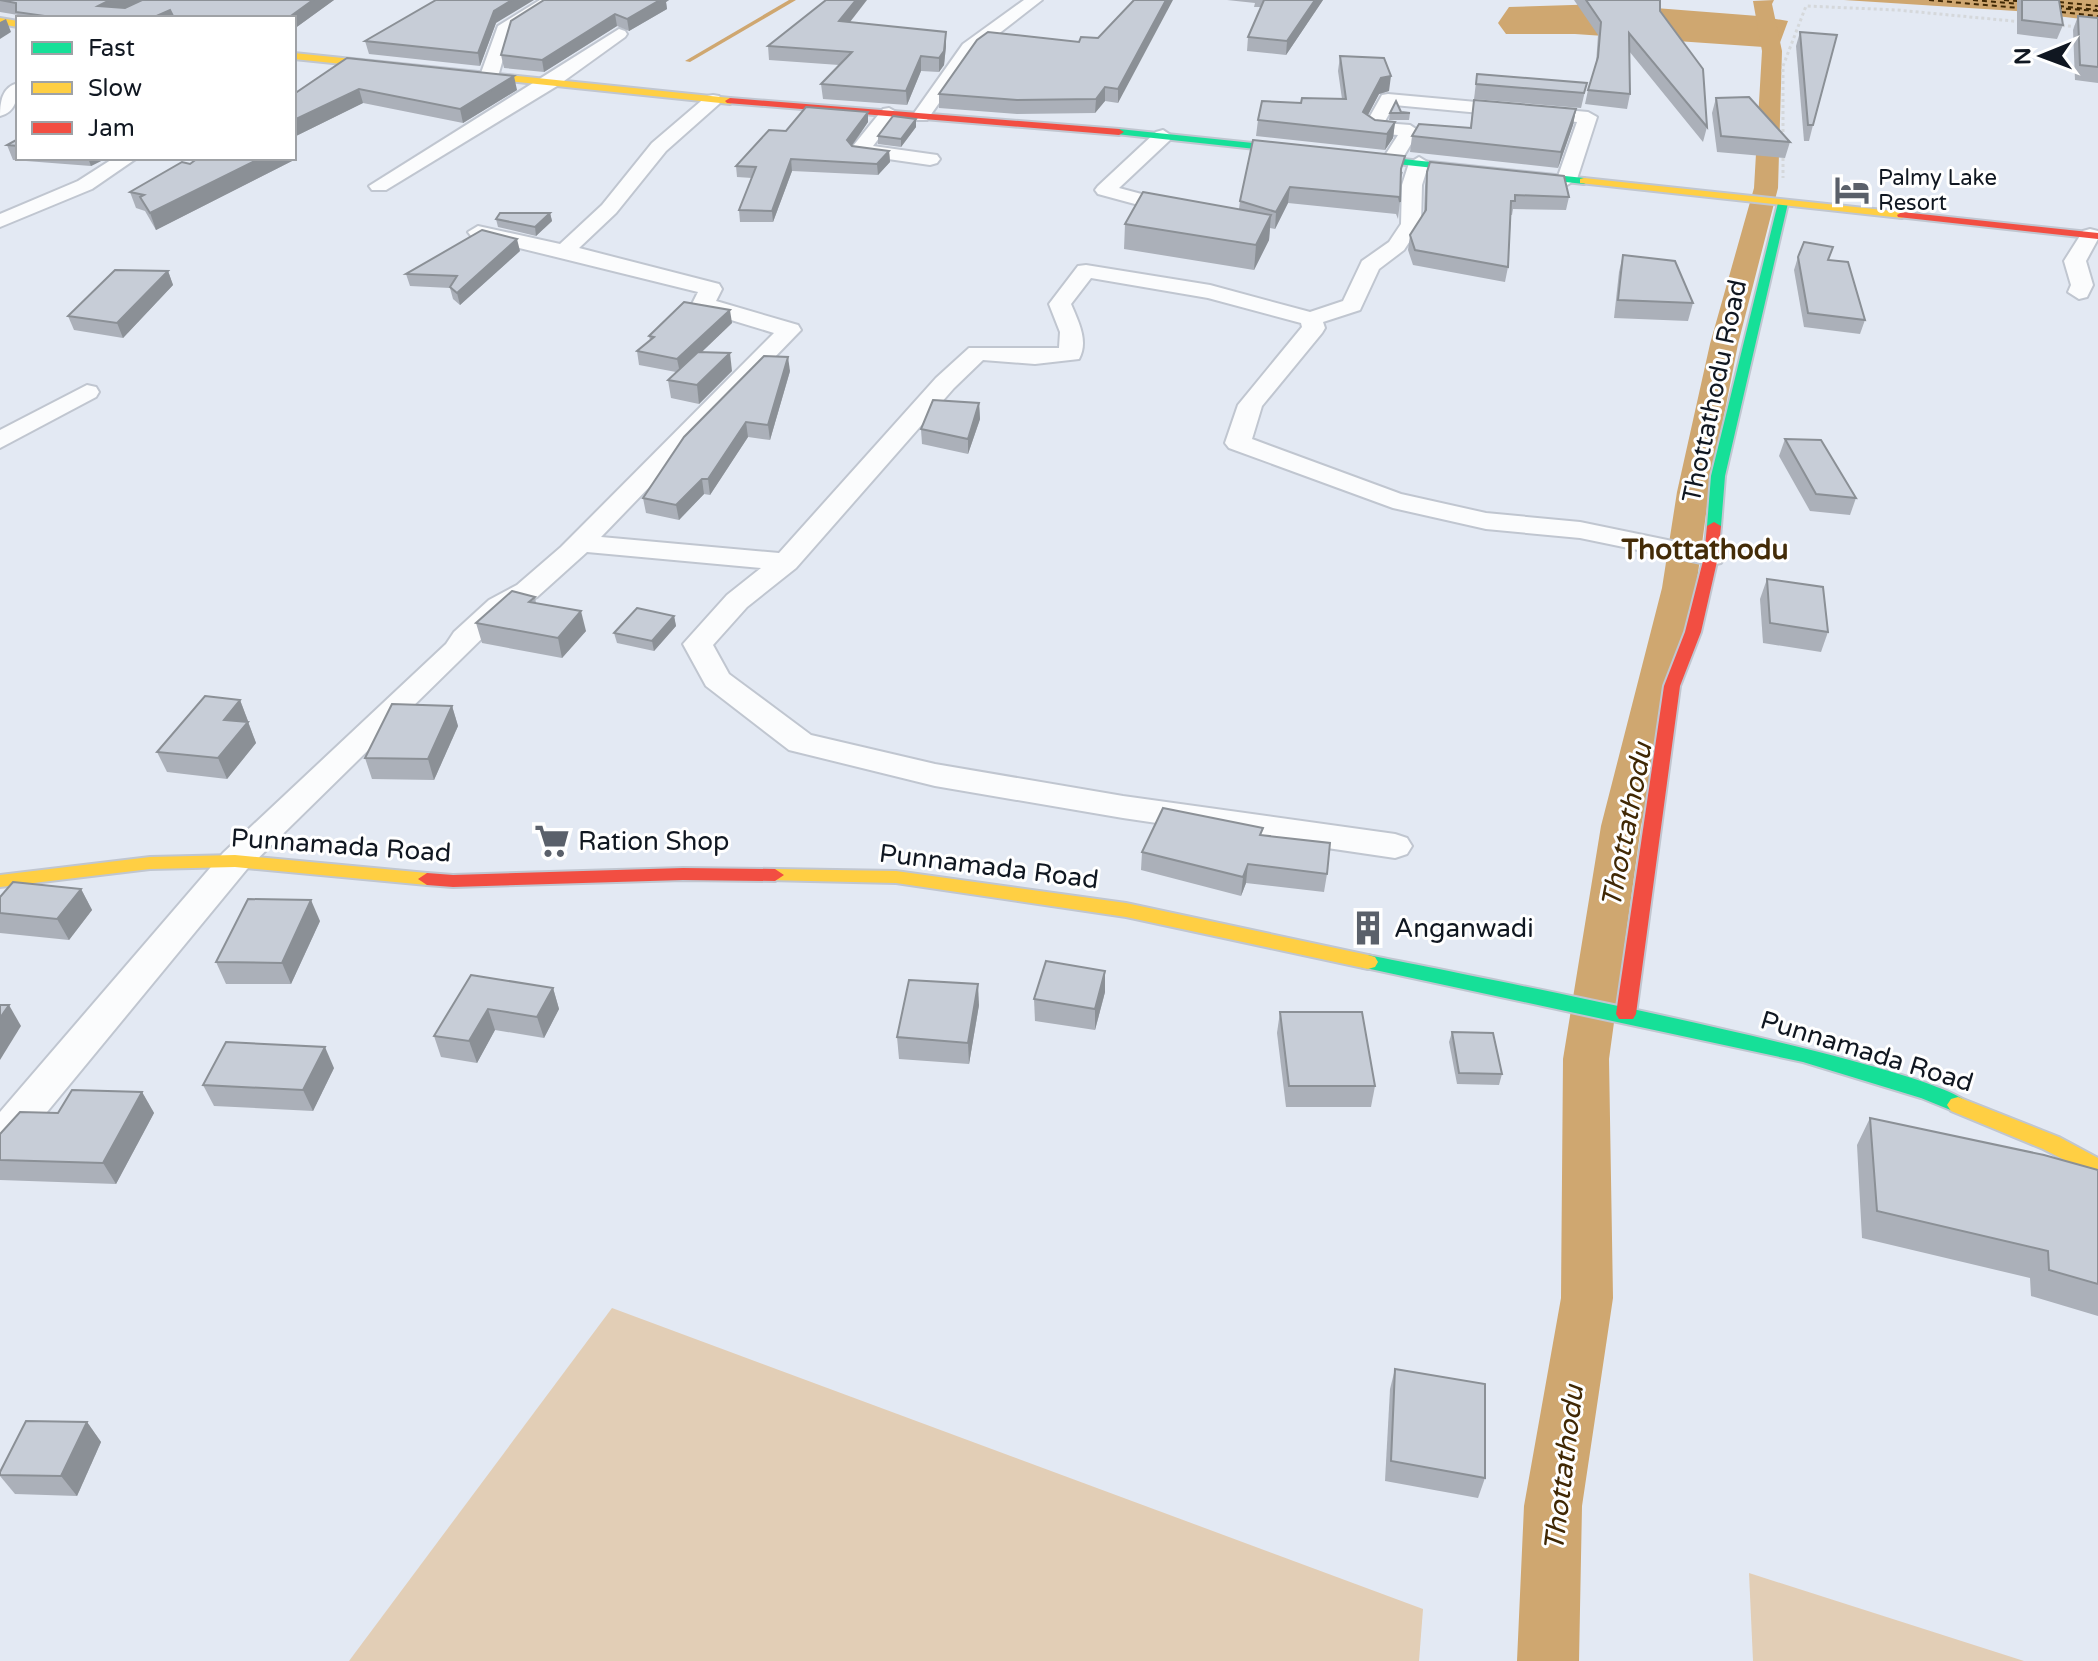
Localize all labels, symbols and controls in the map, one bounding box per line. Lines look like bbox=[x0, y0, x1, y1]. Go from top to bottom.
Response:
legend bbox=[16, 16, 296, 160]
north arrow bbox=[2002, 16, 2082, 96]
text: Fast bbox=[88, 34, 135, 63]
text: N bbox=[2010, 47, 2036, 65]
text: Slow bbox=[88, 74, 142, 103]
text: Jam bbox=[88, 114, 135, 143]
place label: Palmy Lake Resort bbox=[1878, 165, 1997, 216]
hotel icon: Palmy Lake Resort bbox=[1833, 171, 1871, 209]
street label: Thottathodu Road bbox=[1676, 277, 1753, 505]
district label: Thottathodu bbox=[1620, 533, 1789, 567]
water label: Thottathodu bbox=[1594, 738, 1660, 910]
street label: Punnamada Road bbox=[230, 822, 452, 869]
supermarket icon: Ration Shop bbox=[533, 822, 571, 860]
place label: Ration Shop bbox=[578, 826, 729, 857]
street label: Punnamada Road bbox=[877, 838, 1101, 895]
building icon: Anganwadi bbox=[1349, 909, 1387, 947]
place label: Anganwadi bbox=[1394, 913, 1534, 944]
street label: Punnamada Road bbox=[1757, 1004, 1977, 1099]
water label: Thottathodu bbox=[1537, 1381, 1591, 1553]

